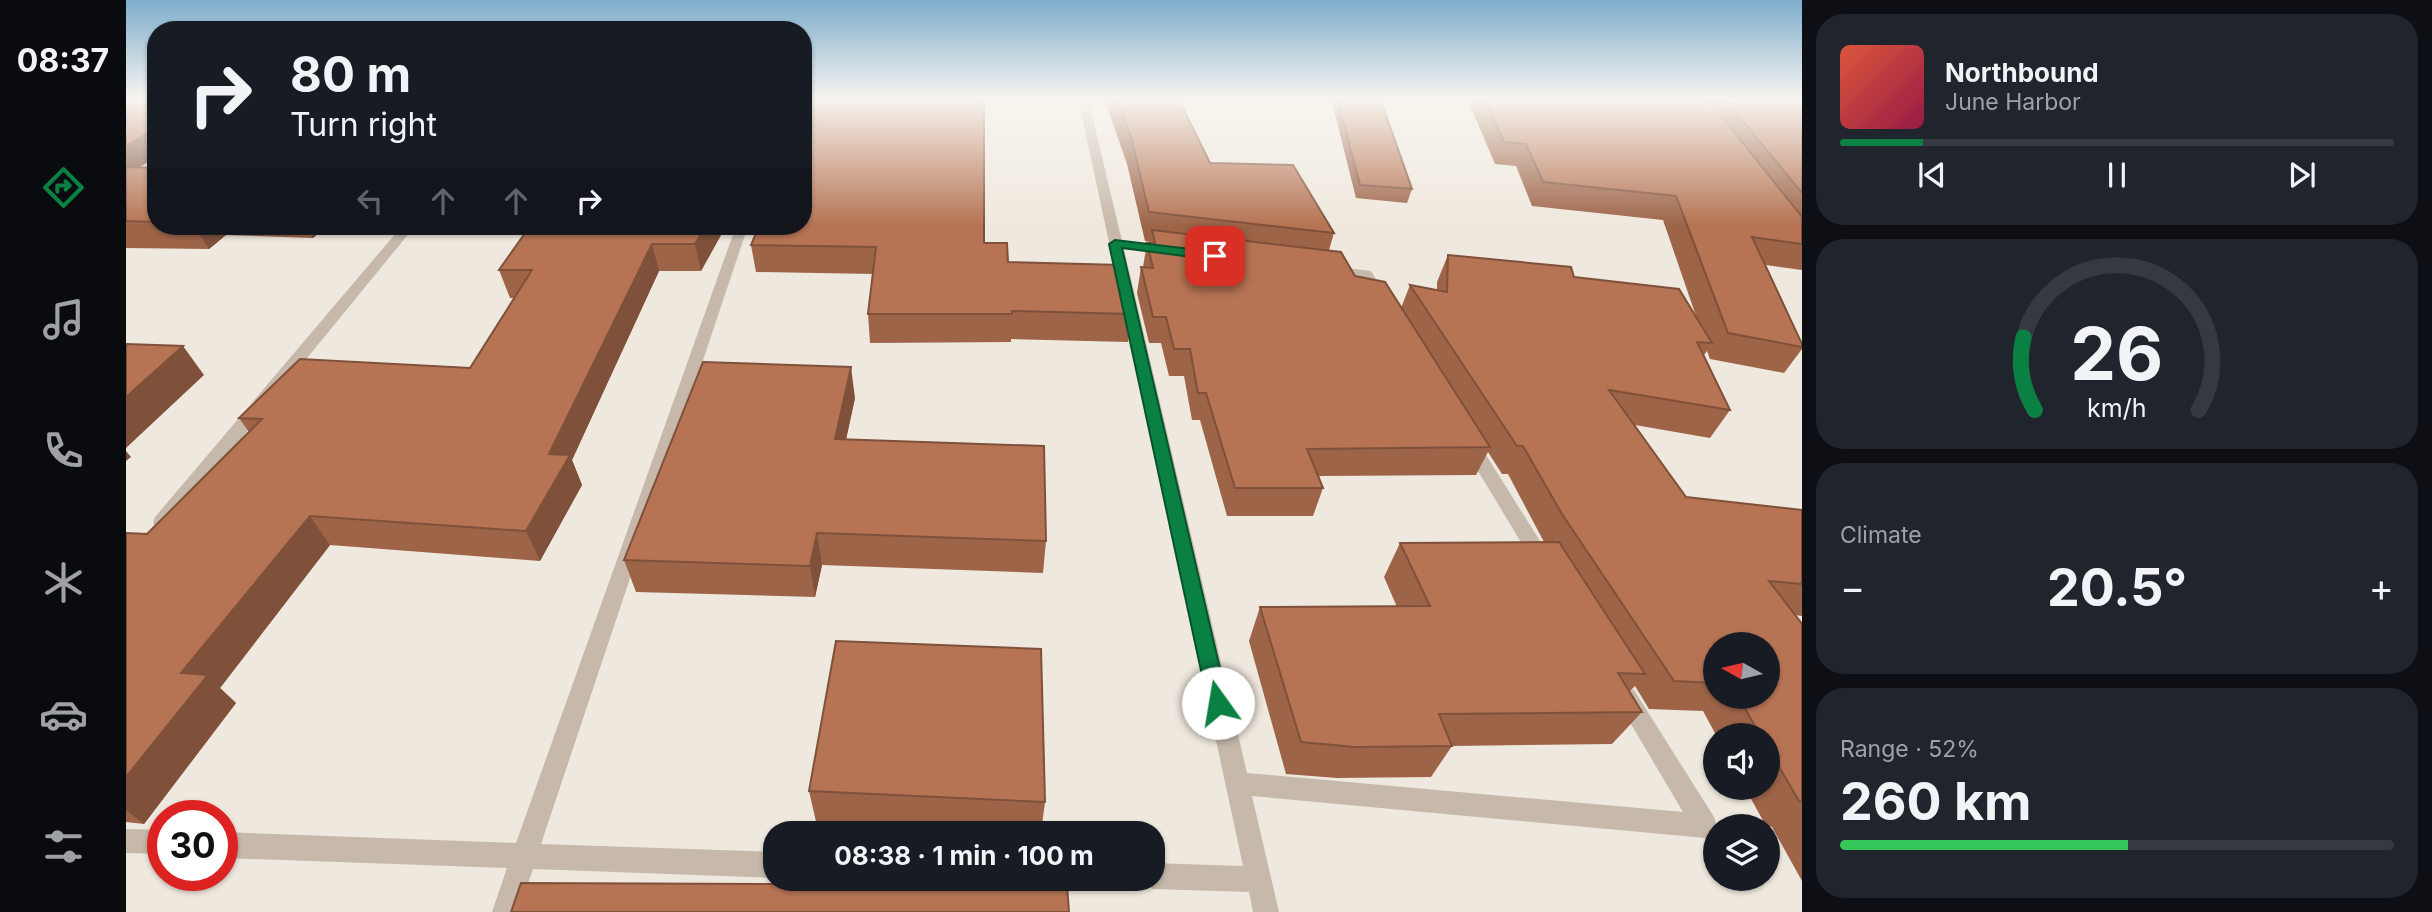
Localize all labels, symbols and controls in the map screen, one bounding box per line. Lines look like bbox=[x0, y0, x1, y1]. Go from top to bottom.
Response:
text: 08:37 bbox=[17, 41, 109, 80]
text: 80 m bbox=[290, 45, 411, 104]
icon: right bbox=[175, 49, 266, 140]
text: Northbound bbox=[1945, 57, 2099, 88]
text: June Harbor bbox=[1945, 88, 2081, 116]
text: Turn right bbox=[290, 105, 437, 144]
icon: previous bbox=[1913, 156, 1951, 194]
icon: pause bbox=[2098, 156, 2136, 194]
icon: next bbox=[2283, 156, 2321, 194]
icon: directions bbox=[39, 163, 88, 212]
icon: left bbox=[351, 182, 389, 220]
icon: ahead bbox=[424, 182, 462, 220]
icon: ahead bbox=[497, 182, 535, 220]
icon: right bbox=[570, 182, 608, 220]
pin bbox=[1185, 226, 1245, 286]
icon: arrive bbox=[1196, 237, 1234, 275]
icon: music bbox=[39, 295, 88, 344]
text: 26 bbox=[2070, 309, 2164, 398]
text: km/h bbox=[2087, 393, 2147, 423]
icon: phone bbox=[39, 426, 88, 475]
text: Climate bbox=[1840, 521, 1922, 549]
text: 20.5° bbox=[2047, 556, 2187, 619]
icon: climate bbox=[39, 558, 88, 607]
text: − bbox=[1840, 564, 1865, 610]
text: + bbox=[2369, 564, 2394, 610]
north arrow bbox=[1703, 632, 1780, 709]
map controls bbox=[1703, 632, 1780, 891]
position arrow bbox=[1181, 666, 1255, 740]
icon: car bbox=[39, 690, 88, 739]
button: sound bbox=[1703, 723, 1780, 800]
text: Range · 52% bbox=[1840, 735, 1979, 763]
text: 260 km bbox=[1840, 770, 2032, 833]
speed limit sign: 30 bbox=[147, 800, 238, 891]
button: layers bbox=[1703, 814, 1780, 891]
icon: filters bbox=[39, 822, 88, 871]
text: 08:38 · 1 min · 100 m bbox=[834, 840, 1094, 871]

